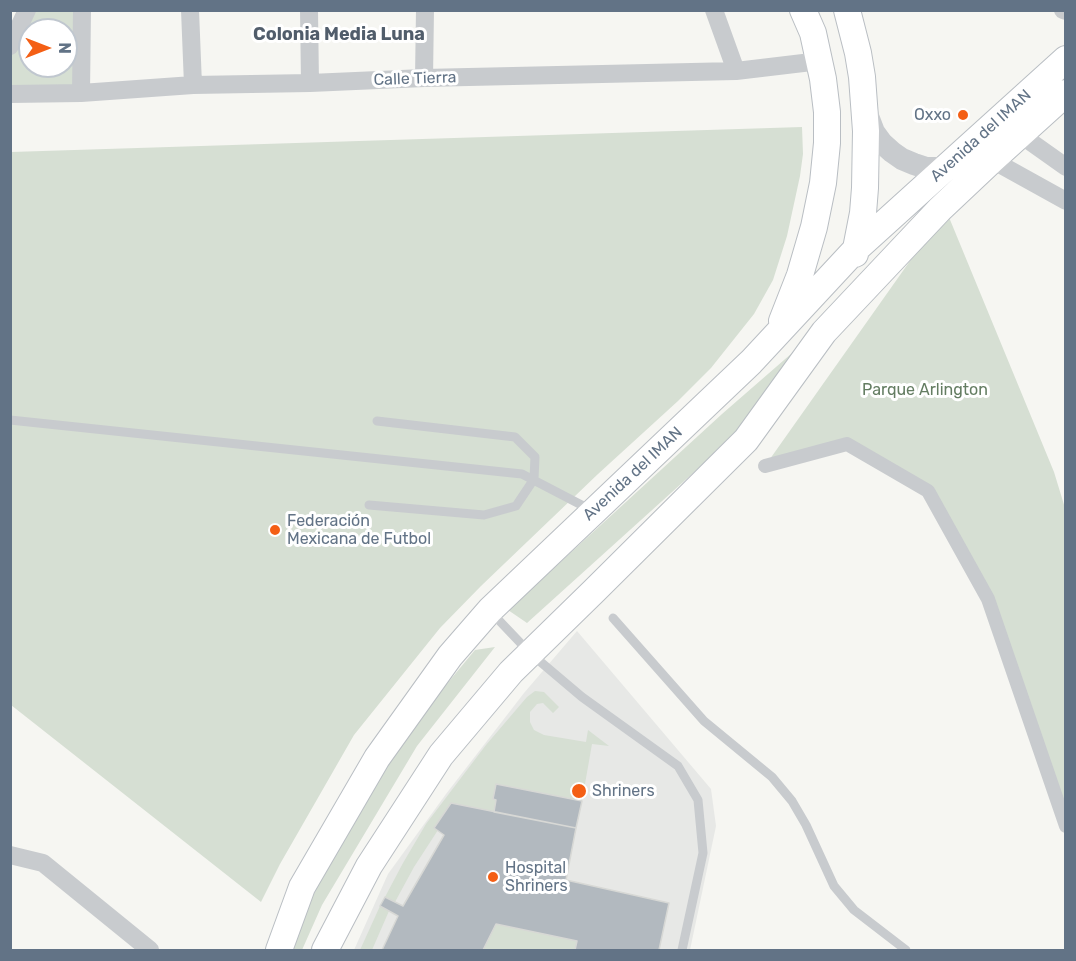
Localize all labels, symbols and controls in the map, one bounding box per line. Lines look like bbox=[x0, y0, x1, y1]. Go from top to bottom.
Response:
north arrow bbox=[18, 18, 78, 78]
district label: Colonia Media Luna bbox=[253, 24, 425, 46]
text: N bbox=[55, 42, 74, 54]
street label: Calle Tierra bbox=[373, 68, 457, 90]
street label: Avenida del IMAN bbox=[927, 86, 1035, 186]
place label: Oxxo bbox=[914, 105, 951, 125]
marker: Oxxo bbox=[956, 108, 970, 122]
park label: Parque Arlington bbox=[862, 380, 988, 400]
street label: Avenida del IMAN bbox=[579, 423, 687, 525]
place label: Federación Mexicana de Futbol bbox=[287, 511, 431, 549]
marker: Federación Mexicana de Futbol bbox=[268, 523, 282, 537]
place label: Shriners bbox=[592, 781, 655, 801]
marker: Shriners bbox=[570, 782, 588, 800]
place label: Hospital Shriners bbox=[505, 858, 568, 896]
marker: Hospital Shriners bbox=[486, 870, 500, 884]

